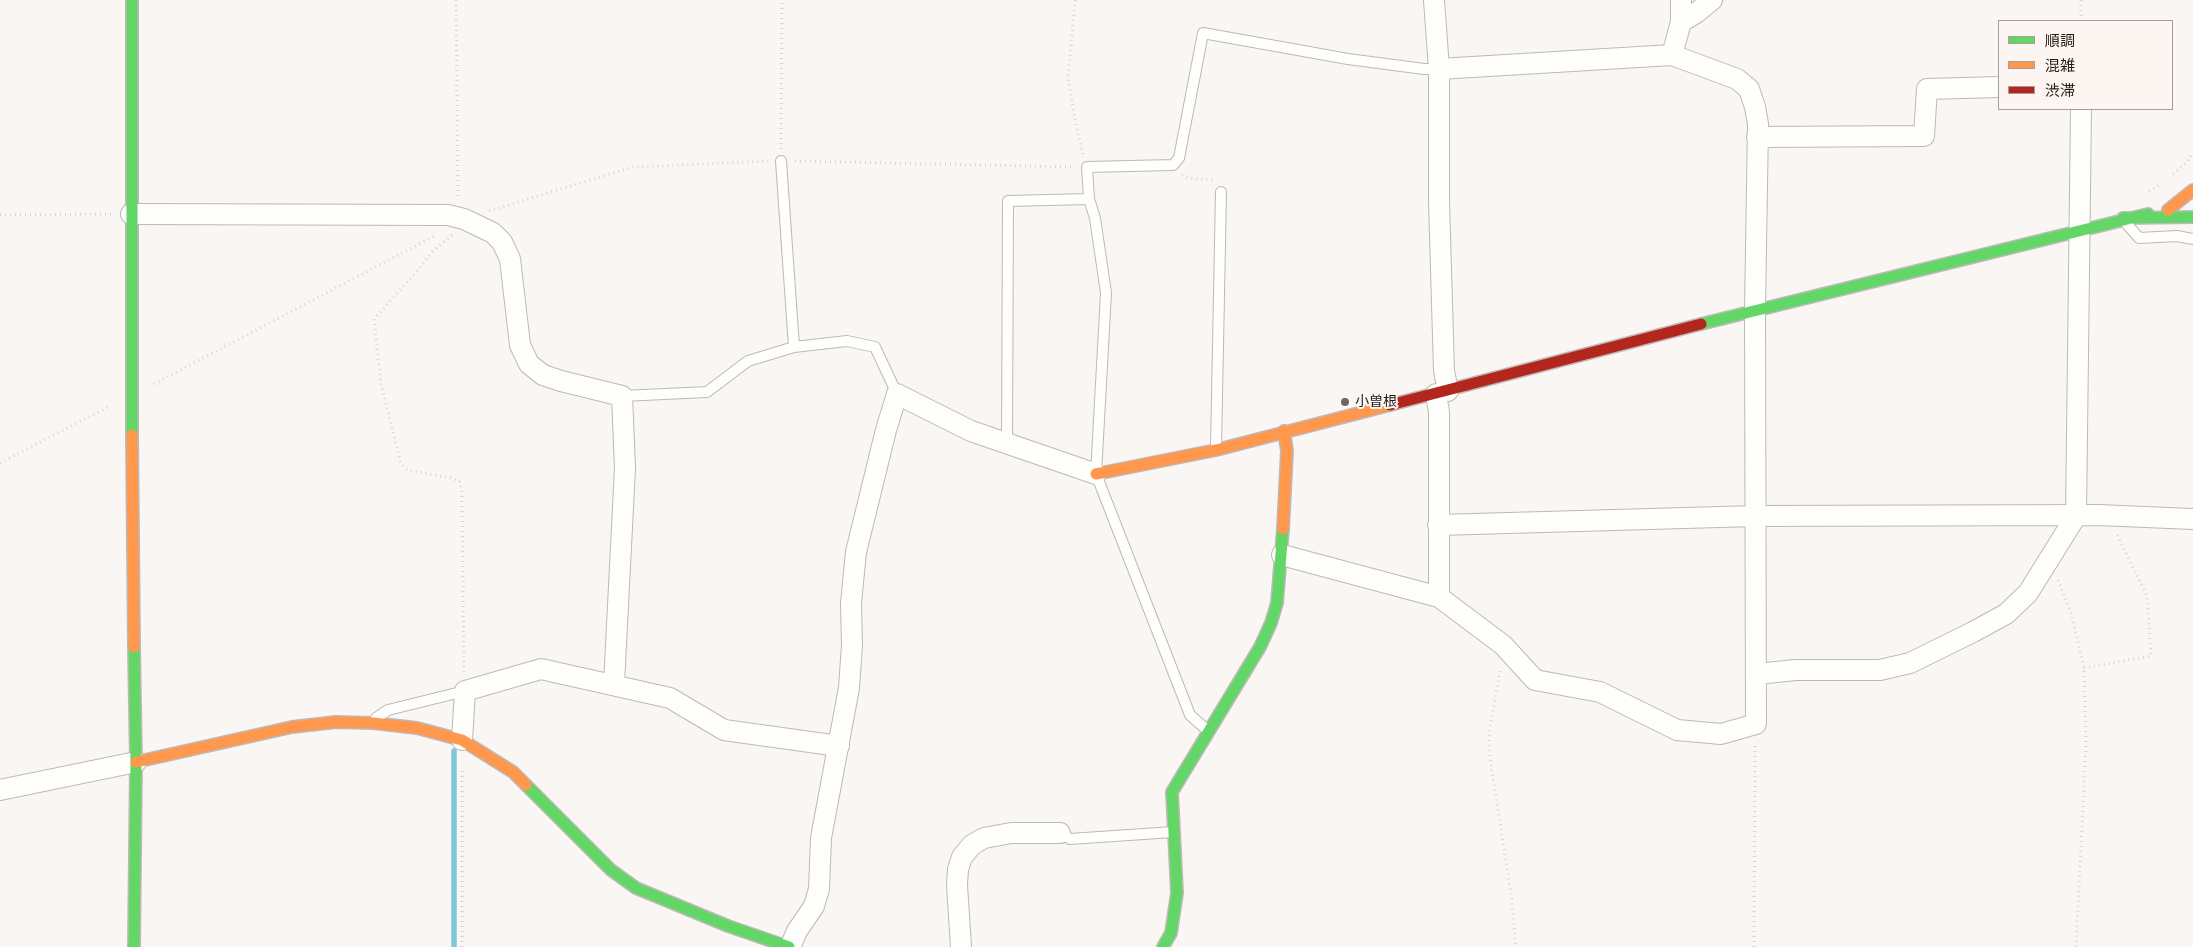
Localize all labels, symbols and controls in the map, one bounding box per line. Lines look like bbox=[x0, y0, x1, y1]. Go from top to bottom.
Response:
legend bbox=[1998, 20, 2173, 110]
text: 順調 bbox=[2045, 32, 2075, 50]
text: 混雑 bbox=[2045, 57, 2075, 75]
text: 渋滞 bbox=[2045, 82, 2075, 100]
place label: 小曽根 bbox=[1355, 394, 1397, 410]
marker: 小曽根 bbox=[1339, 396, 1351, 408]

